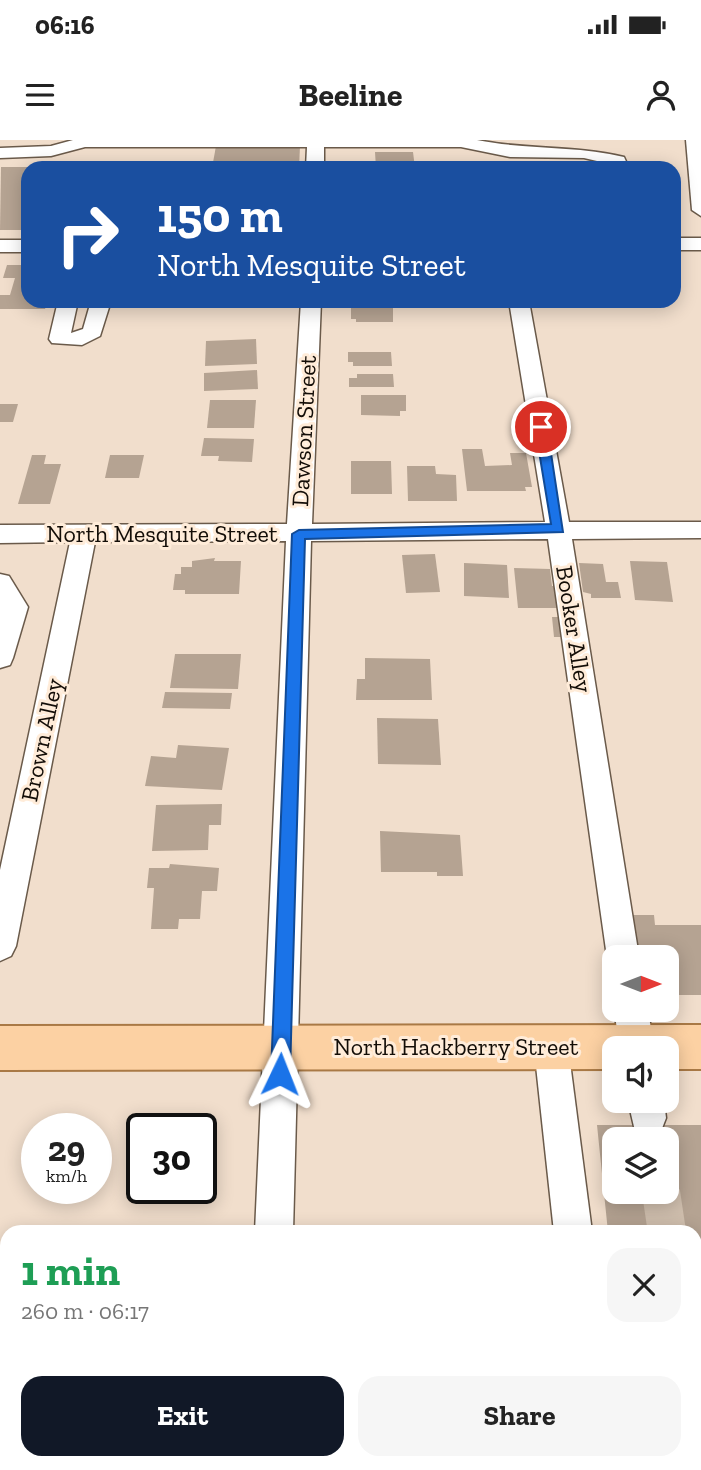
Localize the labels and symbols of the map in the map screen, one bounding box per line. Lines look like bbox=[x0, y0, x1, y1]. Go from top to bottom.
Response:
street label: Dawson Street bbox=[285, 355, 322, 507]
pin bbox=[511, 397, 571, 457]
street label: North Mesquite Street bbox=[46, 519, 278, 548]
street label: Booker Alley bbox=[550, 563, 599, 695]
street label: Brown Alley bbox=[14, 675, 69, 804]
north arrow bbox=[602, 945, 679, 1022]
street label: North Hackberry Street bbox=[334, 1032, 578, 1061]
position arrow bbox=[243, 1037, 317, 1111]
speed limit sign: 30 bbox=[126, 1113, 217, 1204]

